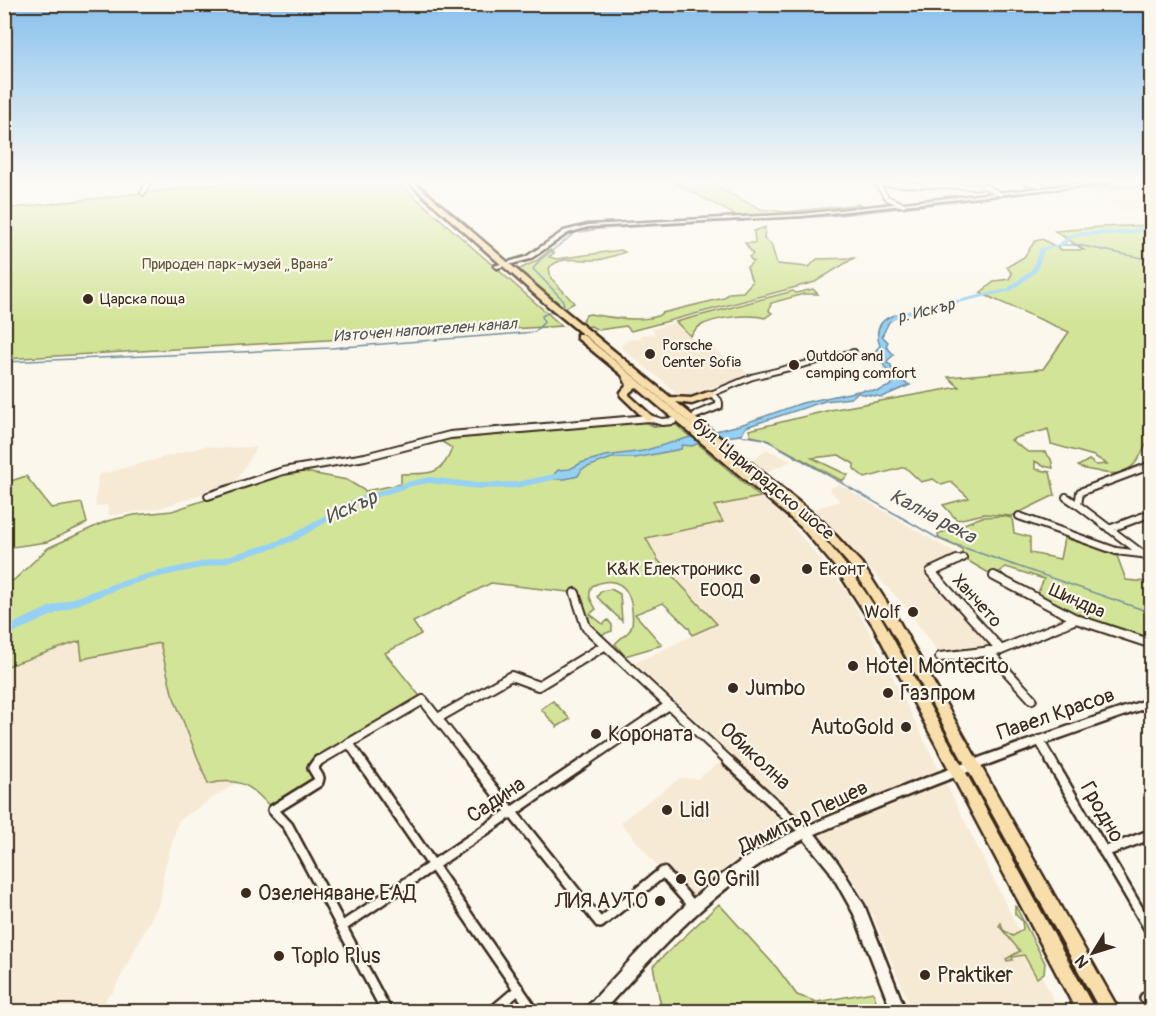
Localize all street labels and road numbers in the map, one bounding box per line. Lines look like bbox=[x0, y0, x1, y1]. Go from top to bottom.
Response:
street label: бул. Цариградско шосе bbox=[687, 413, 839, 545]
street label: Ханчето bbox=[947, 570, 1007, 633]
street label: Шиндра bbox=[1045, 578, 1109, 624]
street label: Павел Красов bbox=[994, 681, 1118, 747]
street label: Обиколна bbox=[714, 716, 796, 796]
street label: Садина bbox=[462, 771, 530, 829]
street label: Димитър Пешев bbox=[733, 774, 873, 861]
street label: Гродно bbox=[1074, 777, 1130, 847]

